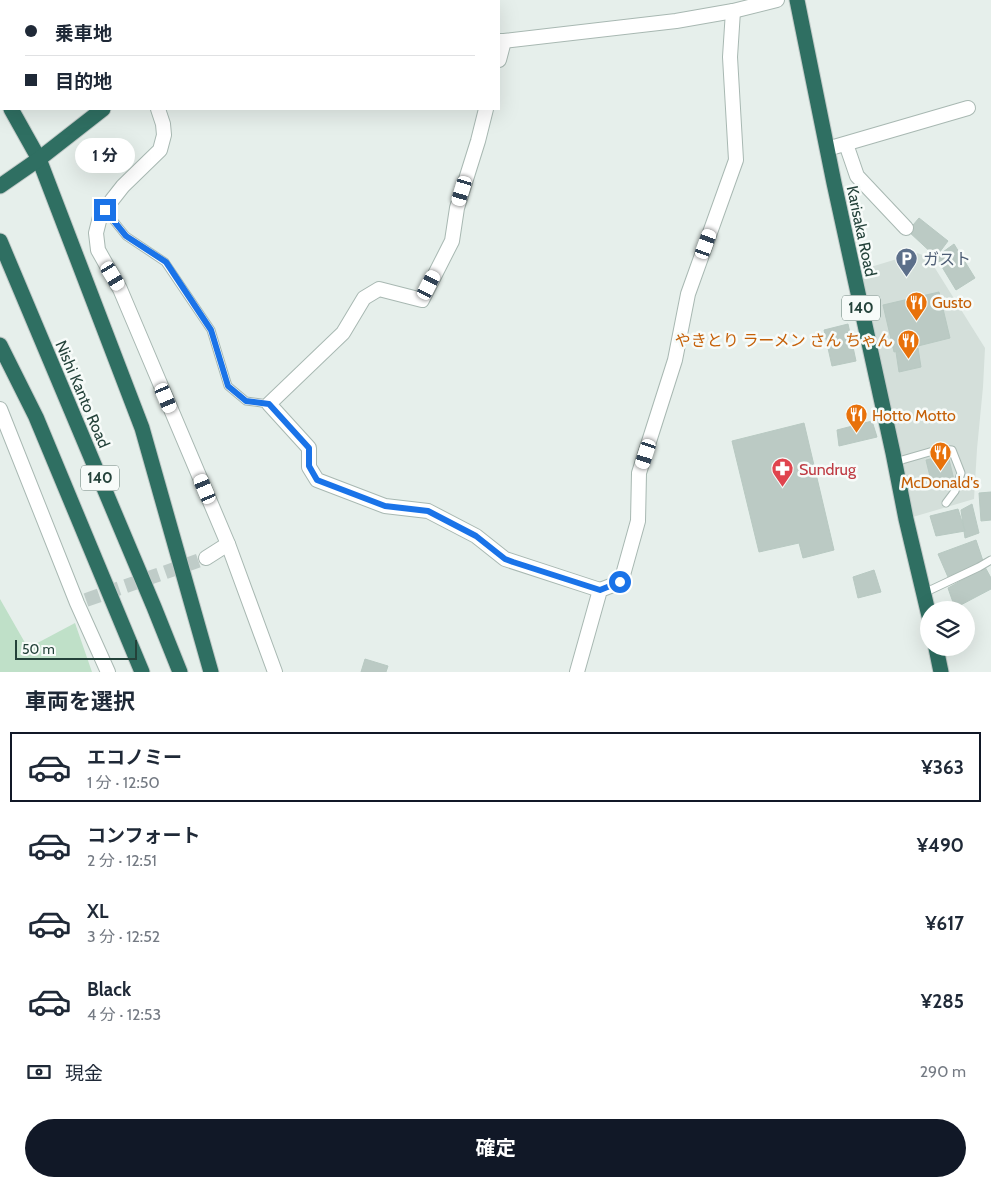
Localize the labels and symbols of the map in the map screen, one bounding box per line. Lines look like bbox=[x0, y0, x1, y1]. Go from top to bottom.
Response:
callout: 1 分 bbox=[75, 138, 135, 172]
car bbox=[450, 174, 473, 208]
street label: Karisaka Road bbox=[843, 184, 880, 278]
route end bbox=[94, 199, 116, 221]
car bbox=[693, 227, 718, 261]
parking icon: ガスト bbox=[895, 247, 919, 278]
place label: ガスト bbox=[923, 250, 971, 269]
car bbox=[98, 259, 127, 293]
car bbox=[415, 268, 442, 302]
restaurant icon: Gusto bbox=[904, 290, 928, 321]
place label: Gusto bbox=[932, 293, 972, 312]
road number: 140 bbox=[842, 296, 880, 320]
restaurant icon: やきとり ラーメン さん ちゃん bbox=[897, 328, 921, 359]
place label: やきとり ラーメン さん ちゃん bbox=[675, 331, 893, 350]
street label: Nishi Kanto Road bbox=[51, 338, 114, 451]
car bbox=[153, 381, 178, 415]
restaurant icon: Hotto Motto bbox=[844, 403, 868, 434]
place label: Hotto Motto bbox=[872, 406, 956, 425]
car bbox=[634, 437, 657, 471]
restaurant icon: McDonald's bbox=[928, 441, 952, 472]
pharmacy icon: Sundrug bbox=[771, 457, 795, 488]
place label: Sundrug bbox=[799, 460, 857, 479]
road number: 140 bbox=[81, 466, 119, 490]
car bbox=[192, 472, 217, 506]
place label: McDonald's bbox=[901, 473, 980, 492]
route start bbox=[609, 571, 631, 593]
scale bar bbox=[15, 637, 138, 660]

